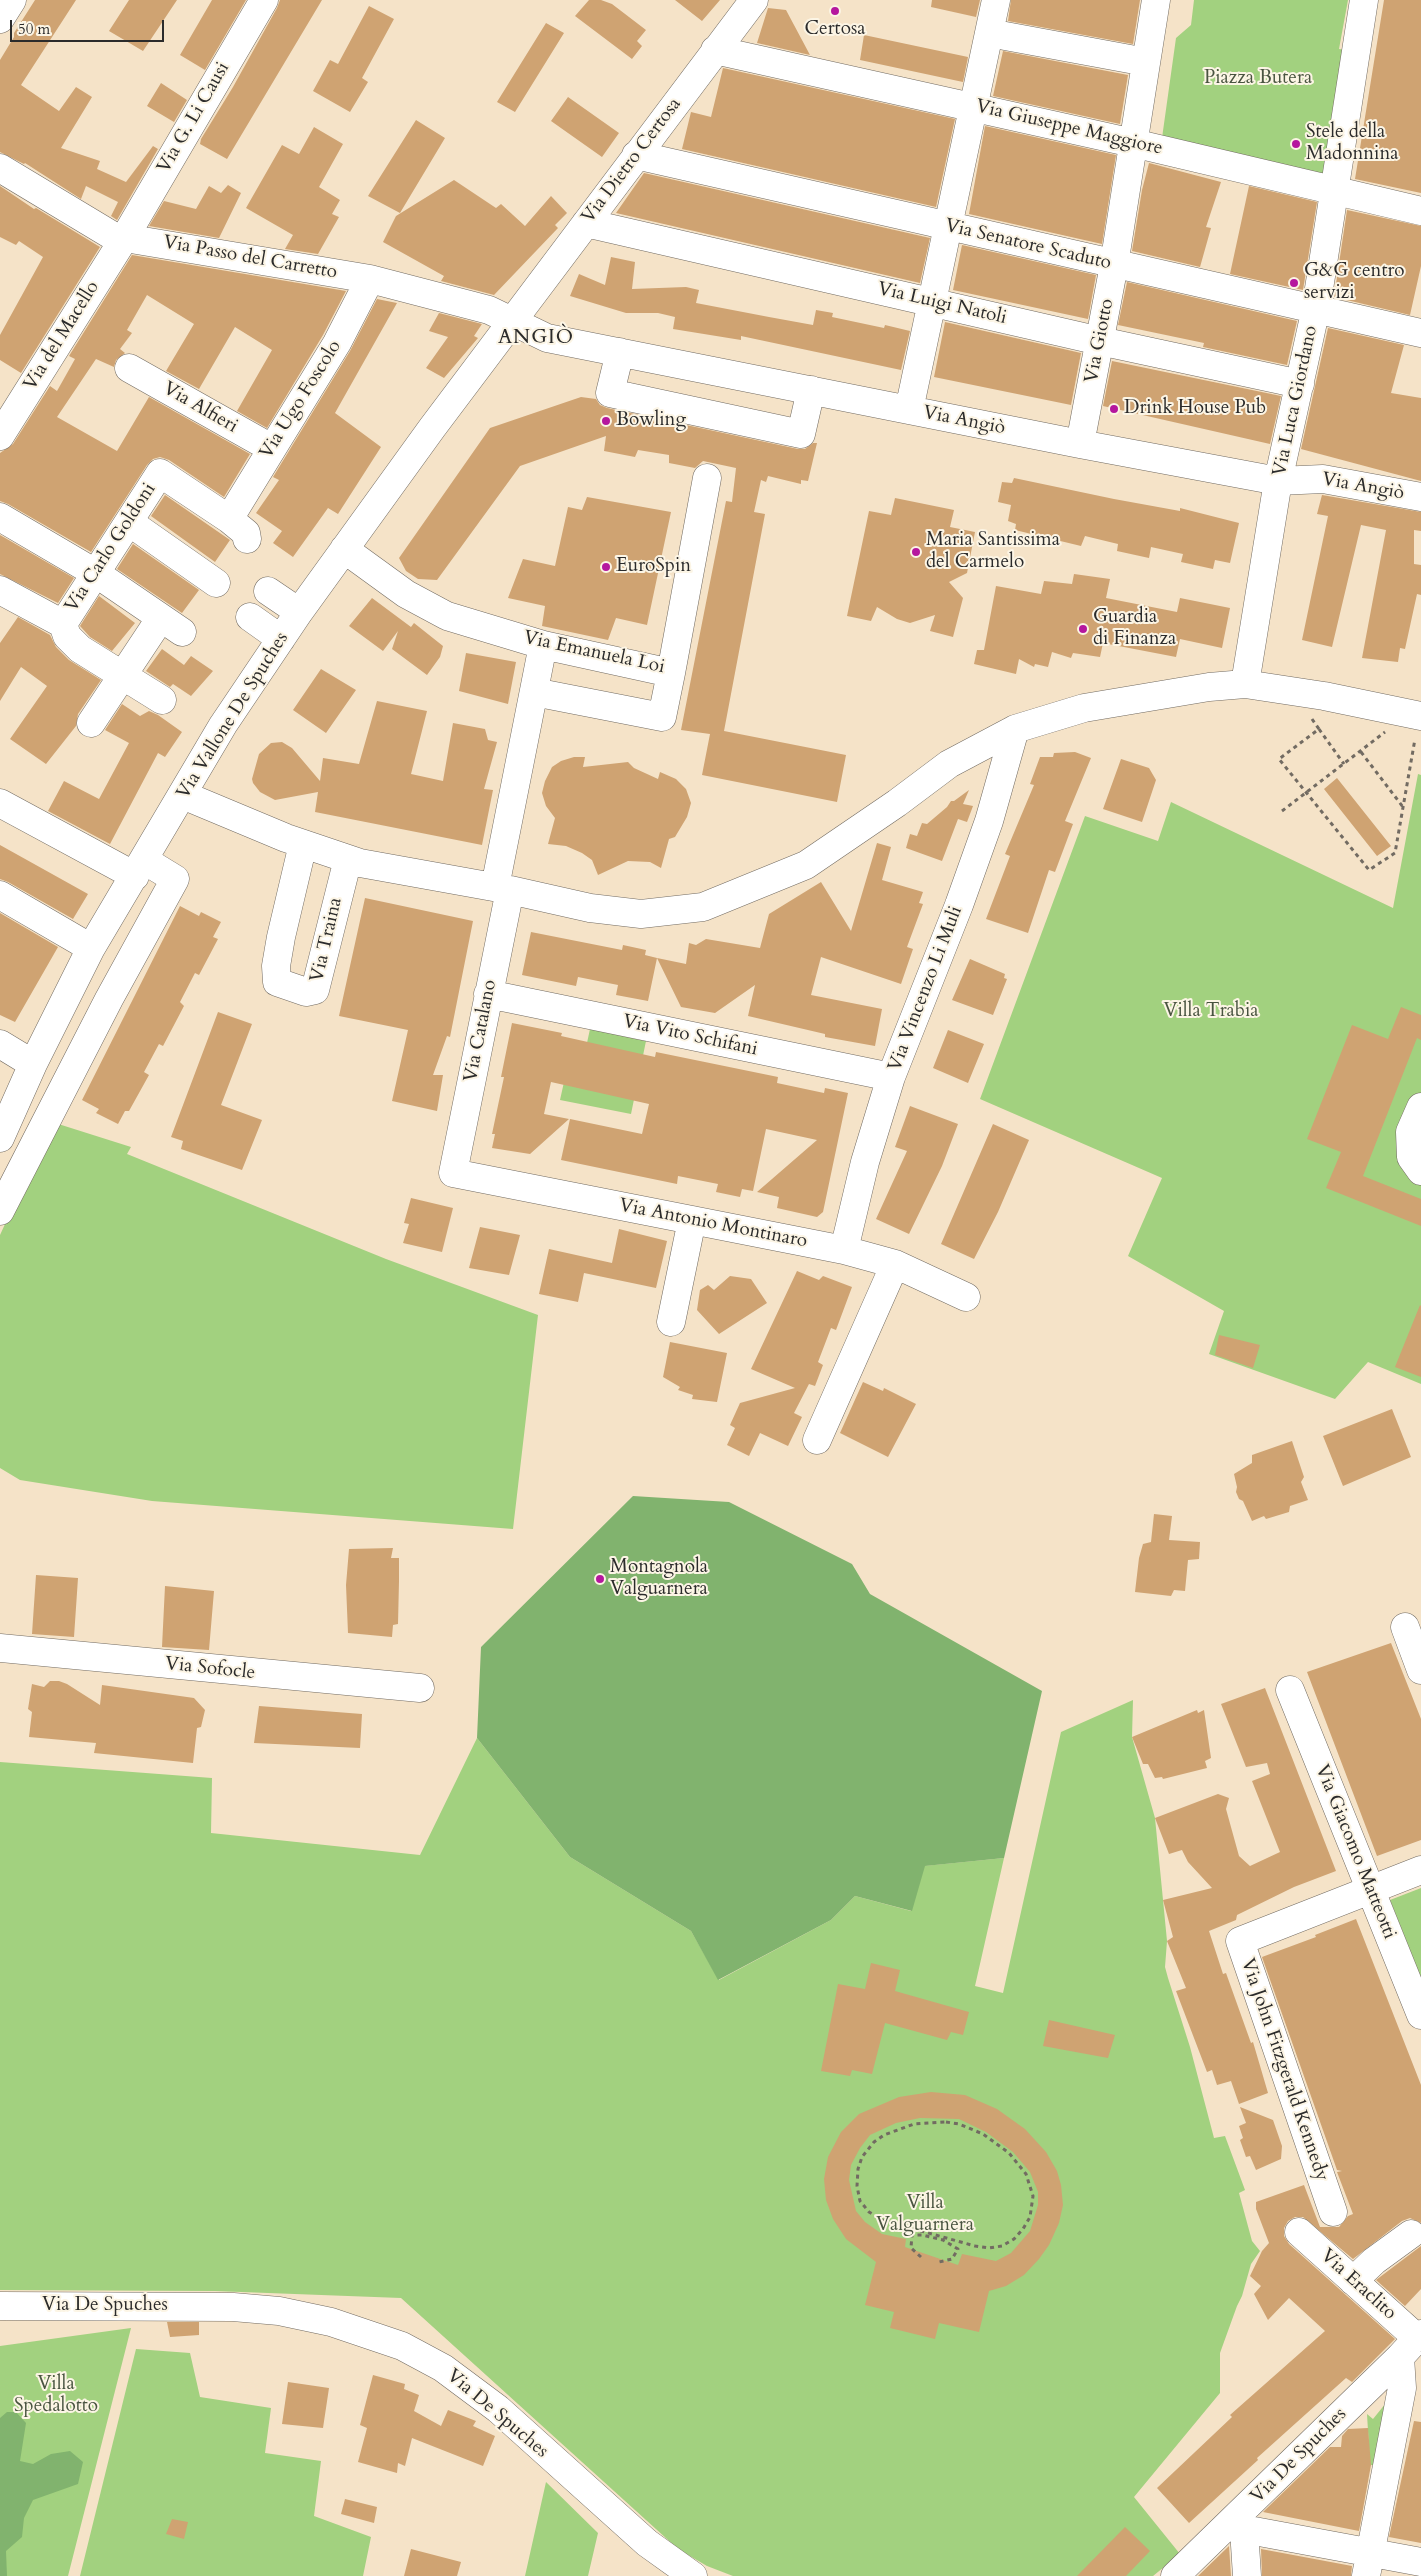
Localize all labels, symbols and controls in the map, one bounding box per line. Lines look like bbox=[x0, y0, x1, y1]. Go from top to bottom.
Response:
marker: Certosa bbox=[829, 5, 841, 17]
scale bar bbox=[12, 10, 166, 42]
text: 50 m bbox=[18, 19, 50, 39]
place label: Certosa bbox=[805, 19, 865, 41]
street label: Via G. Li Causi bbox=[153, 58, 235, 178]
park label: Piazza Butera bbox=[1204, 68, 1312, 90]
street label: Via Dietro Certosa bbox=[577, 94, 687, 228]
street label: Via Giuseppe Maggiore bbox=[973, 95, 1165, 161]
place label: Stele della Madonnina bbox=[1306, 122, 1398, 166]
marker: Stele della Madonnina bbox=[1290, 138, 1302, 150]
street label: Via Senatore Scaduto bbox=[943, 215, 1113, 275]
street label: Via Passo del Carretto bbox=[161, 231, 339, 285]
place label: G&G centro servizi bbox=[1304, 261, 1405, 305]
street label: Via del Macello bbox=[19, 277, 105, 395]
marker: G&G centro servizi bbox=[1288, 277, 1300, 289]
street label: Via Luigi Natoli bbox=[875, 278, 1009, 330]
street label: Via Giotto bbox=[1081, 297, 1119, 385]
street label: Via Luca Giordano bbox=[1269, 324, 1323, 478]
district label: ANGIÒ bbox=[497, 326, 575, 350]
street label: Via Ugo Foscolo bbox=[255, 336, 347, 464]
street label: Via Alfieri bbox=[159, 377, 241, 439]
place label: Drink House Pub bbox=[1124, 398, 1266, 420]
street label: Via Angiò bbox=[921, 402, 1007, 440]
marker: Drink House Pub bbox=[1108, 403, 1120, 415]
place label: Bowling bbox=[616, 410, 686, 432]
marker: Bowling bbox=[600, 415, 612, 427]
street label: Via Angiò bbox=[1320, 469, 1406, 505]
street label: Via Carlo Goldoni bbox=[61, 479, 161, 617]
place label: Maria Santissima del Carmelo bbox=[926, 530, 1060, 574]
marker: Maria Santissima del Carmelo bbox=[910, 546, 922, 558]
place label: EuroSpin bbox=[616, 556, 691, 578]
marker: EuroSpin bbox=[600, 561, 612, 573]
place label: Guardia di Finanza bbox=[1093, 607, 1176, 651]
marker: Guardia di Finanza bbox=[1077, 623, 1089, 635]
street label: Via Emanuela Loi bbox=[521, 627, 667, 679]
street label: Via Vallone De Spuches bbox=[172, 628, 294, 804]
street label: Via Traina bbox=[306, 896, 348, 984]
street label: Via Vincenzo Li Muli bbox=[884, 903, 968, 1075]
street label: Via Catalano bbox=[460, 978, 502, 1084]
park label: Villa Trabia bbox=[1163, 1001, 1259, 1023]
street label: Via Vito Schifani bbox=[620, 1011, 760, 1061]
street label: Via Antonio Montinaro bbox=[617, 1195, 809, 1253]
place label: Montagnola Valguarnera bbox=[610, 1557, 708, 1601]
marker: Montagnola Valguarnera bbox=[594, 1573, 606, 1585]
street label: Via Sofocle bbox=[164, 1653, 256, 1685]
street label: Via Giacomo Matteotti bbox=[1310, 1762, 1400, 1942]
street label: Via John Fitzgerald Kennedy bbox=[1235, 1956, 1333, 2184]
park label: Villa Valguarnera bbox=[876, 2193, 974, 2237]
street label: Via Eraclito bbox=[1315, 2245, 1401, 2325]
street label: Via De Spuches bbox=[42, 2295, 168, 2317]
street label: Via De Spuches bbox=[441, 2365, 553, 2463]
park label: Villa Spedalotto bbox=[14, 2374, 98, 2418]
street label: Via De Spuches bbox=[1246, 2403, 1352, 2509]

